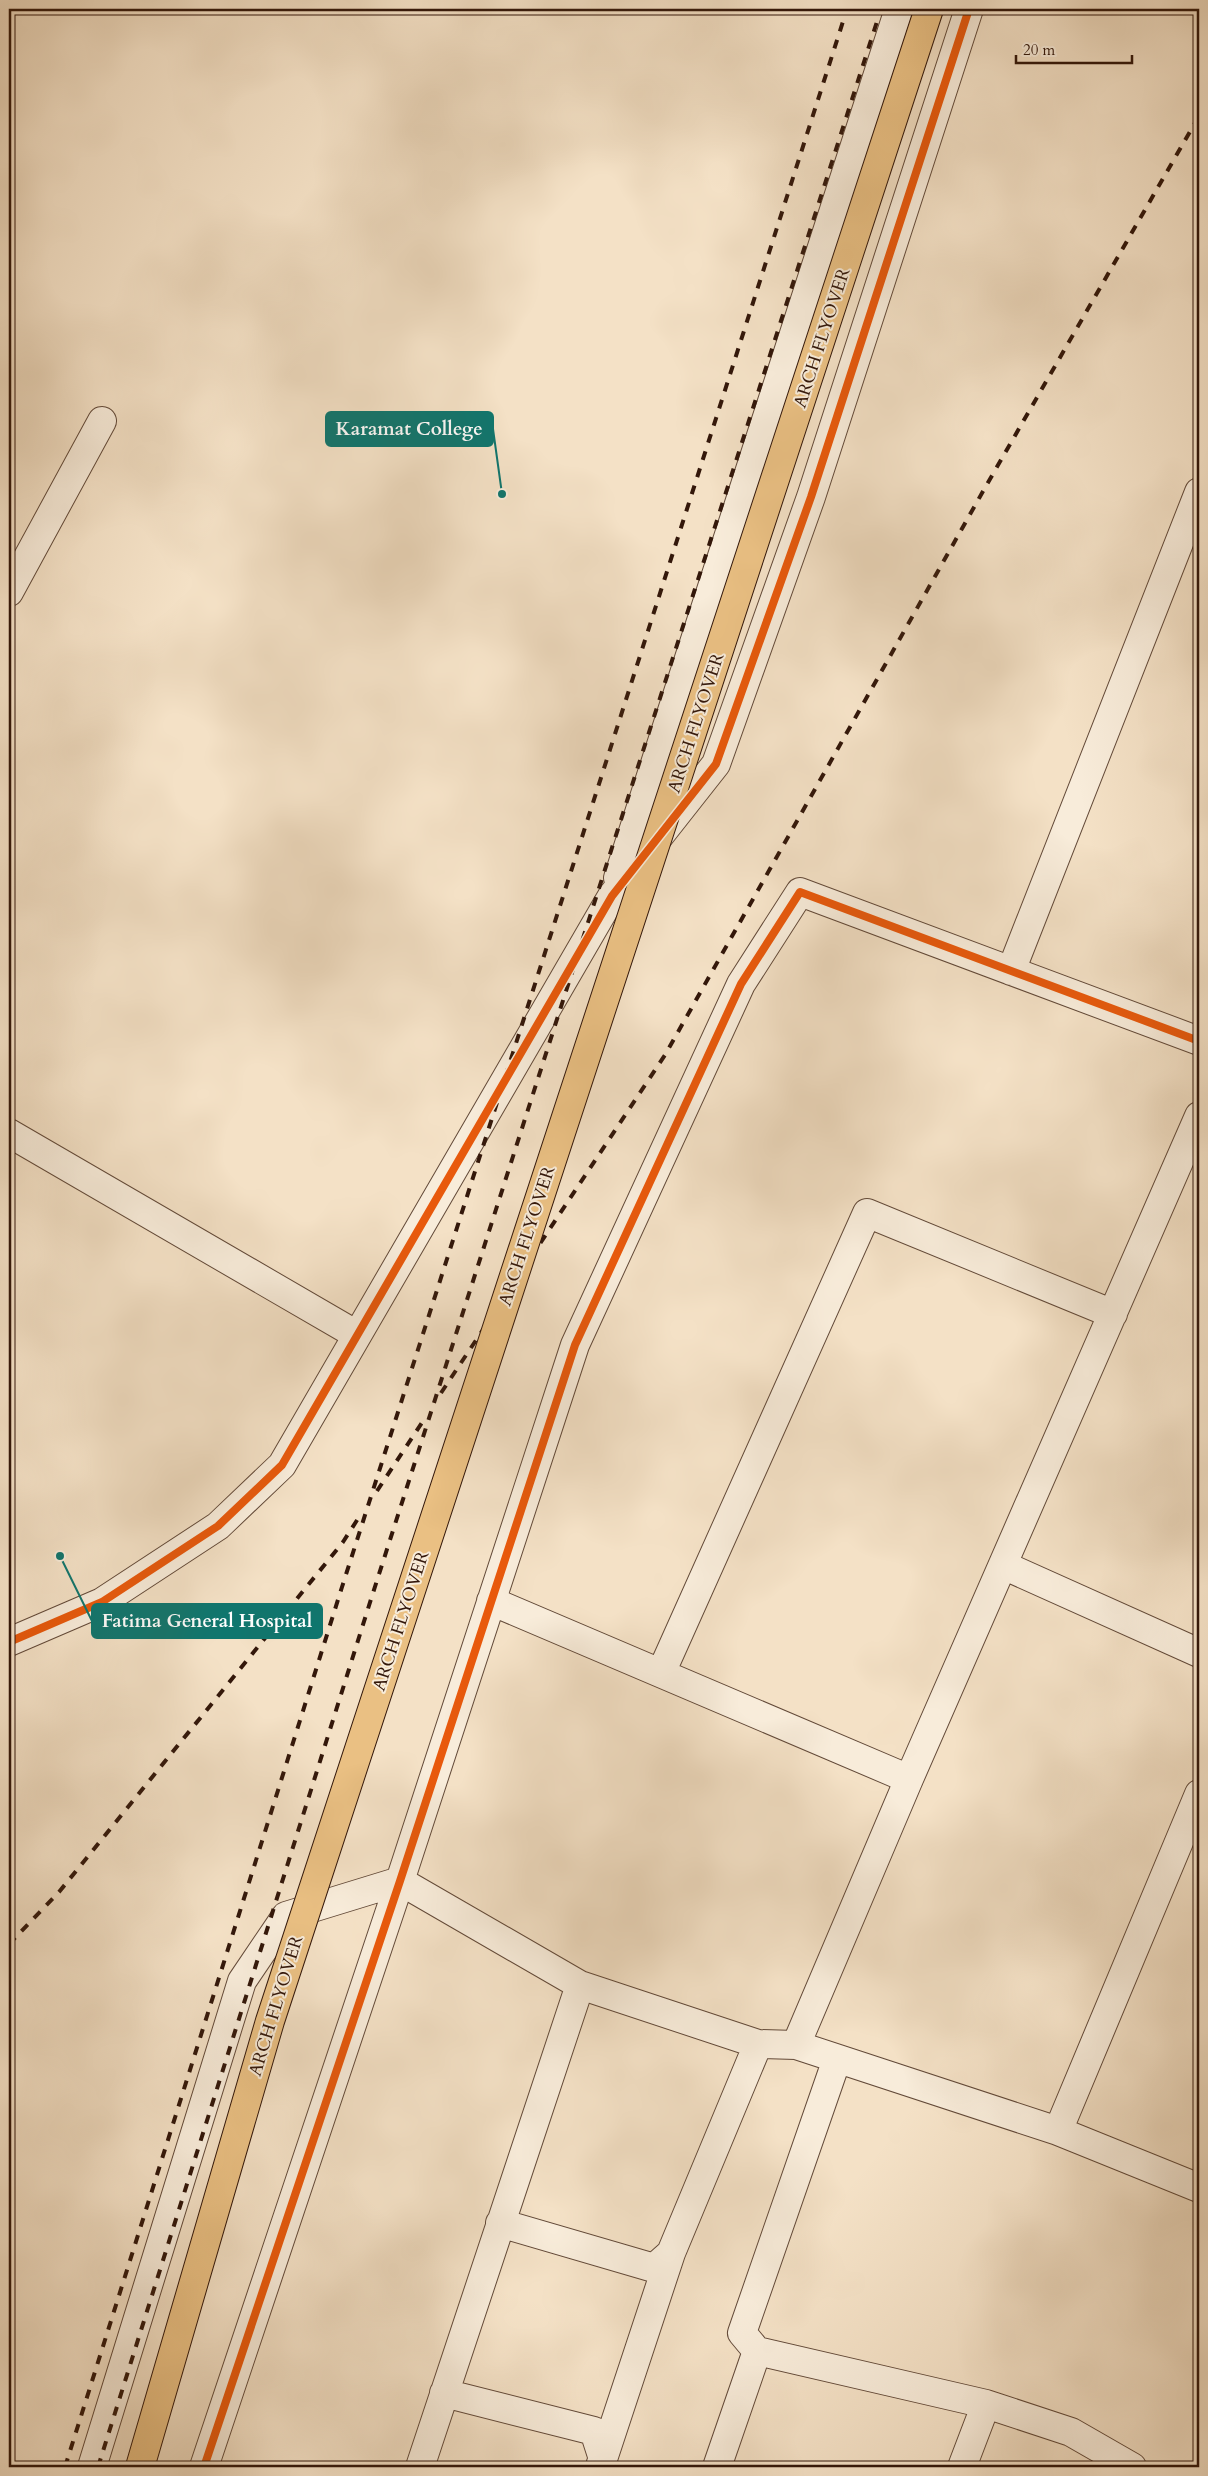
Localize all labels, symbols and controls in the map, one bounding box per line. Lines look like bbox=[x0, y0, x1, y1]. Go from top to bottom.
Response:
scale bar bbox=[1016, 32, 1132, 64]
text: 20 m bbox=[1023, 40, 1055, 60]
street label: ARCH FLYOVER bbox=[788, 264, 857, 411]
callout: Karamat College bbox=[326, 412, 493, 446]
text: Karamat College bbox=[335, 416, 483, 442]
street label: ARCH FLYOVER bbox=[662, 649, 731, 796]
street label: ARCH FLYOVER bbox=[493, 1162, 562, 1309]
street label: ARCH FLYOVER bbox=[367, 1547, 436, 1694]
callout: Fatima General Hospital bbox=[92, 1604, 322, 1638]
text: Fatima General Hospital bbox=[102, 1608, 313, 1634]
street label: ARCH FLYOVER bbox=[243, 1932, 309, 2079]

